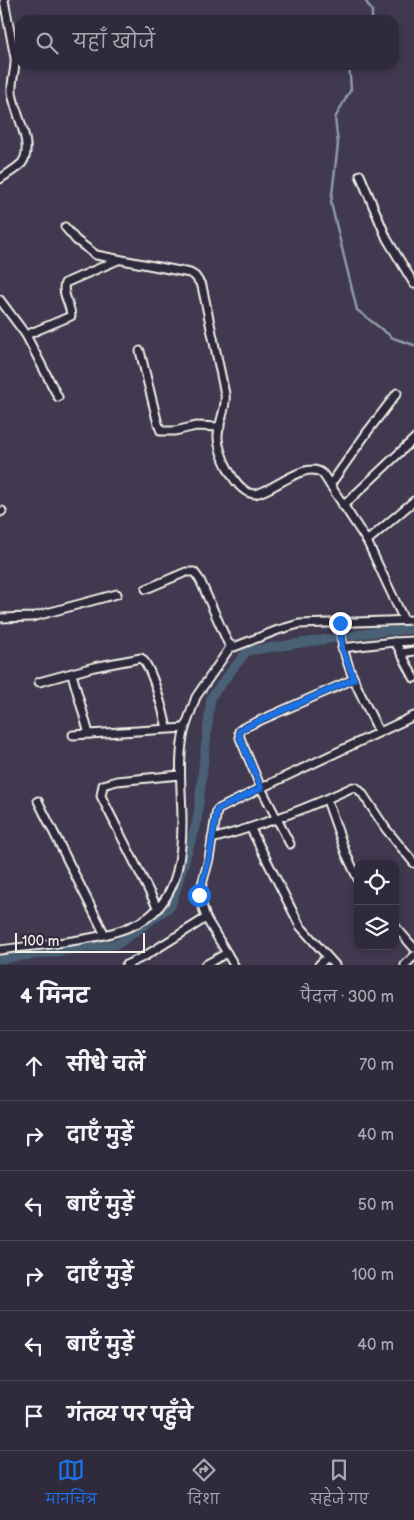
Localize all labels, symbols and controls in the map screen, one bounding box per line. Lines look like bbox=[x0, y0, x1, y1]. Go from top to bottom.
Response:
search box bbox=[15, 15, 399, 70]
icon: search bbox=[33, 29, 61, 57]
text: यहाँ खोजें bbox=[73, 31, 155, 54]
route end bbox=[329, 612, 352, 635]
map controls bbox=[354, 860, 399, 950]
button: locate bbox=[354, 860, 399, 905]
route start bbox=[188, 884, 211, 907]
button: layers bbox=[354, 905, 399, 950]
scale bar bbox=[15, 930, 145, 953]
text: 100 m bbox=[22, 933, 59, 950]
text: 4 मिनट bbox=[20, 984, 89, 1009]
text: पैदल · 300 m bbox=[300, 988, 394, 1007]
icon: ahead bbox=[20, 1052, 48, 1080]
text: सीधे चलें bbox=[67, 1054, 145, 1077]
text: 70 m bbox=[359, 1056, 394, 1075]
icon: right bbox=[20, 1122, 48, 1150]
text: दाएँ मुड़ें bbox=[67, 1124, 133, 1147]
text: 40 m bbox=[357, 1126, 394, 1145]
icon: left bbox=[20, 1192, 48, 1220]
text: बाएँ मुड़ें bbox=[67, 1194, 134, 1217]
text: 50 m bbox=[358, 1196, 394, 1215]
icon: right bbox=[20, 1262, 48, 1290]
text: दाएँ मुड़ें bbox=[67, 1264, 133, 1287]
text: 100 m bbox=[351, 1266, 394, 1285]
icon: left bbox=[20, 1332, 48, 1360]
text: बाएँ मुड़ें bbox=[67, 1334, 134, 1357]
text: 40 m bbox=[357, 1336, 394, 1355]
icon: arrive bbox=[20, 1402, 48, 1430]
text: गंतव्य पर पहुँचे bbox=[67, 1404, 193, 1427]
tab: मानचित्र bbox=[45, 1456, 97, 1515]
tab: दिशा bbox=[188, 1456, 219, 1515]
tab: सहेजे गए bbox=[310, 1456, 369, 1515]

